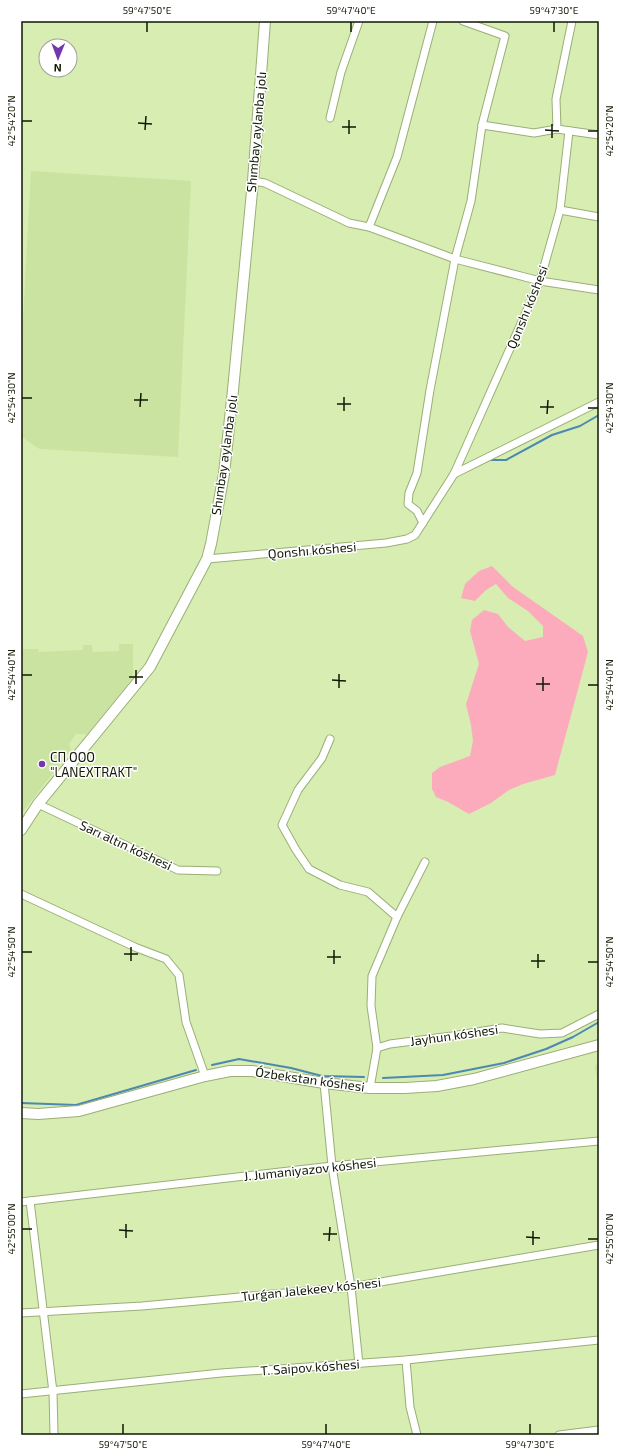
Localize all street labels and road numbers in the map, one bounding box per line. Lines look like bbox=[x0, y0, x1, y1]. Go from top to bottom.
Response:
street label: Shımbay aylanba jolı bbox=[243, 71, 269, 193]
street label: Qonshı kóshesi bbox=[503, 263, 551, 351]
street label: Shımbay aylanba jolı bbox=[208, 394, 240, 516]
street label: Qonshı kóshesi bbox=[267, 538, 357, 562]
street label: Sarı altın kóshesi bbox=[77, 817, 175, 873]
street label: Jayhun kóshesi bbox=[409, 1021, 499, 1049]
street label: Ózbekstan kóshesi bbox=[254, 1062, 366, 1095]
street label: J. Jumaniyazov kóshesi bbox=[243, 1154, 377, 1184]
street label: Turǵan Jalekeev kóshesi bbox=[240, 1274, 382, 1304]
street label: T. Saipov kóshesi bbox=[260, 1356, 360, 1378]

